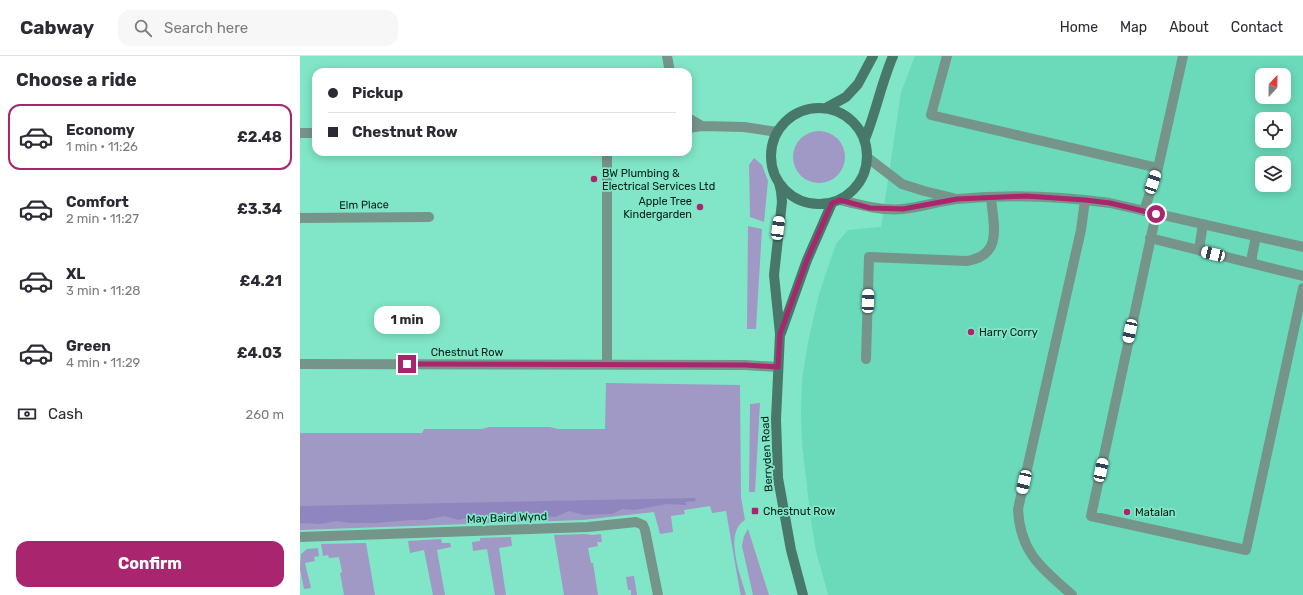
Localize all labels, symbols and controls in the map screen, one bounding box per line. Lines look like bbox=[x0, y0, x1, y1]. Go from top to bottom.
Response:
search box bbox=[118, 10, 398, 46]
text: Cabway bbox=[20, 16, 94, 39]
icon: search bbox=[132, 17, 154, 39]
text: Search here bbox=[164, 19, 248, 37]
text: Home bbox=[1060, 19, 1098, 36]
text: Map bbox=[1120, 19, 1147, 36]
text: About bbox=[1169, 19, 1209, 36]
text: Contact bbox=[1231, 19, 1283, 36]
north arrow bbox=[1255, 68, 1291, 104]
map controls bbox=[1255, 68, 1291, 192]
text: Choose a ride bbox=[16, 69, 137, 91]
text: Pickup bbox=[352, 84, 403, 102]
button: locate bbox=[1255, 112, 1291, 148]
icon: car bbox=[18, 119, 54, 155]
text: Economy bbox=[66, 121, 135, 139]
text: Chestnut Row bbox=[352, 123, 458, 141]
text: £2.48 bbox=[237, 128, 282, 146]
text: 1 min · 11:26 bbox=[66, 139, 138, 154]
button: layers bbox=[1255, 156, 1291, 192]
place label: BW Plumbing & Electrical Services Ltd bbox=[602, 167, 715, 193]
car bbox=[1144, 169, 1162, 195]
marker: BW Plumbing & Electrical Services Ltd bbox=[589, 174, 599, 184]
icon: car bbox=[18, 191, 54, 227]
text: Comfort bbox=[66, 193, 129, 211]
place label: Apple Tree Kindergarden bbox=[623, 195, 692, 221]
street label: Elm Place bbox=[339, 198, 389, 212]
text: £3.34 bbox=[237, 200, 282, 218]
marker: Apple Tree Kindergarden bbox=[695, 202, 705, 212]
route start bbox=[1147, 205, 1165, 223]
text: 2 min · 11:27 bbox=[66, 211, 139, 226]
car bbox=[771, 215, 785, 241]
car bbox=[1200, 245, 1226, 263]
icon: car bbox=[18, 263, 54, 299]
text: XL bbox=[66, 265, 85, 283]
text: £4.21 bbox=[240, 272, 282, 290]
text: 3 min · 11:28 bbox=[66, 283, 141, 298]
car bbox=[862, 289, 874, 313]
callout: 1 min bbox=[374, 306, 440, 334]
text: 1 min bbox=[390, 312, 424, 327]
car bbox=[1122, 318, 1138, 344]
place label: Harry Corry bbox=[979, 326, 1038, 339]
marker: Harry Corry bbox=[966, 327, 976, 337]
icon: car bbox=[18, 335, 54, 371]
text: Green bbox=[66, 337, 111, 355]
text: £4.03 bbox=[237, 344, 282, 362]
street label: Chestnut Row bbox=[431, 346, 503, 359]
text: 4 min · 11:29 bbox=[66, 355, 140, 370]
route end bbox=[398, 355, 416, 373]
icon: cash bbox=[16, 403, 38, 425]
text: Cash bbox=[48, 405, 83, 423]
text: 260 m bbox=[246, 407, 284, 422]
street label: Berryden Road bbox=[759, 416, 775, 492]
car bbox=[1093, 457, 1109, 483]
car bbox=[1015, 469, 1033, 495]
place label: Chestnut Row bbox=[763, 505, 836, 518]
marker: Chestnut Row bbox=[750, 506, 760, 516]
place label: Matalan bbox=[1135, 506, 1176, 519]
marker: Matalan bbox=[1122, 507, 1132, 517]
street label: May Baird Wynd bbox=[467, 510, 547, 526]
button: Confirm bbox=[16, 541, 284, 587]

